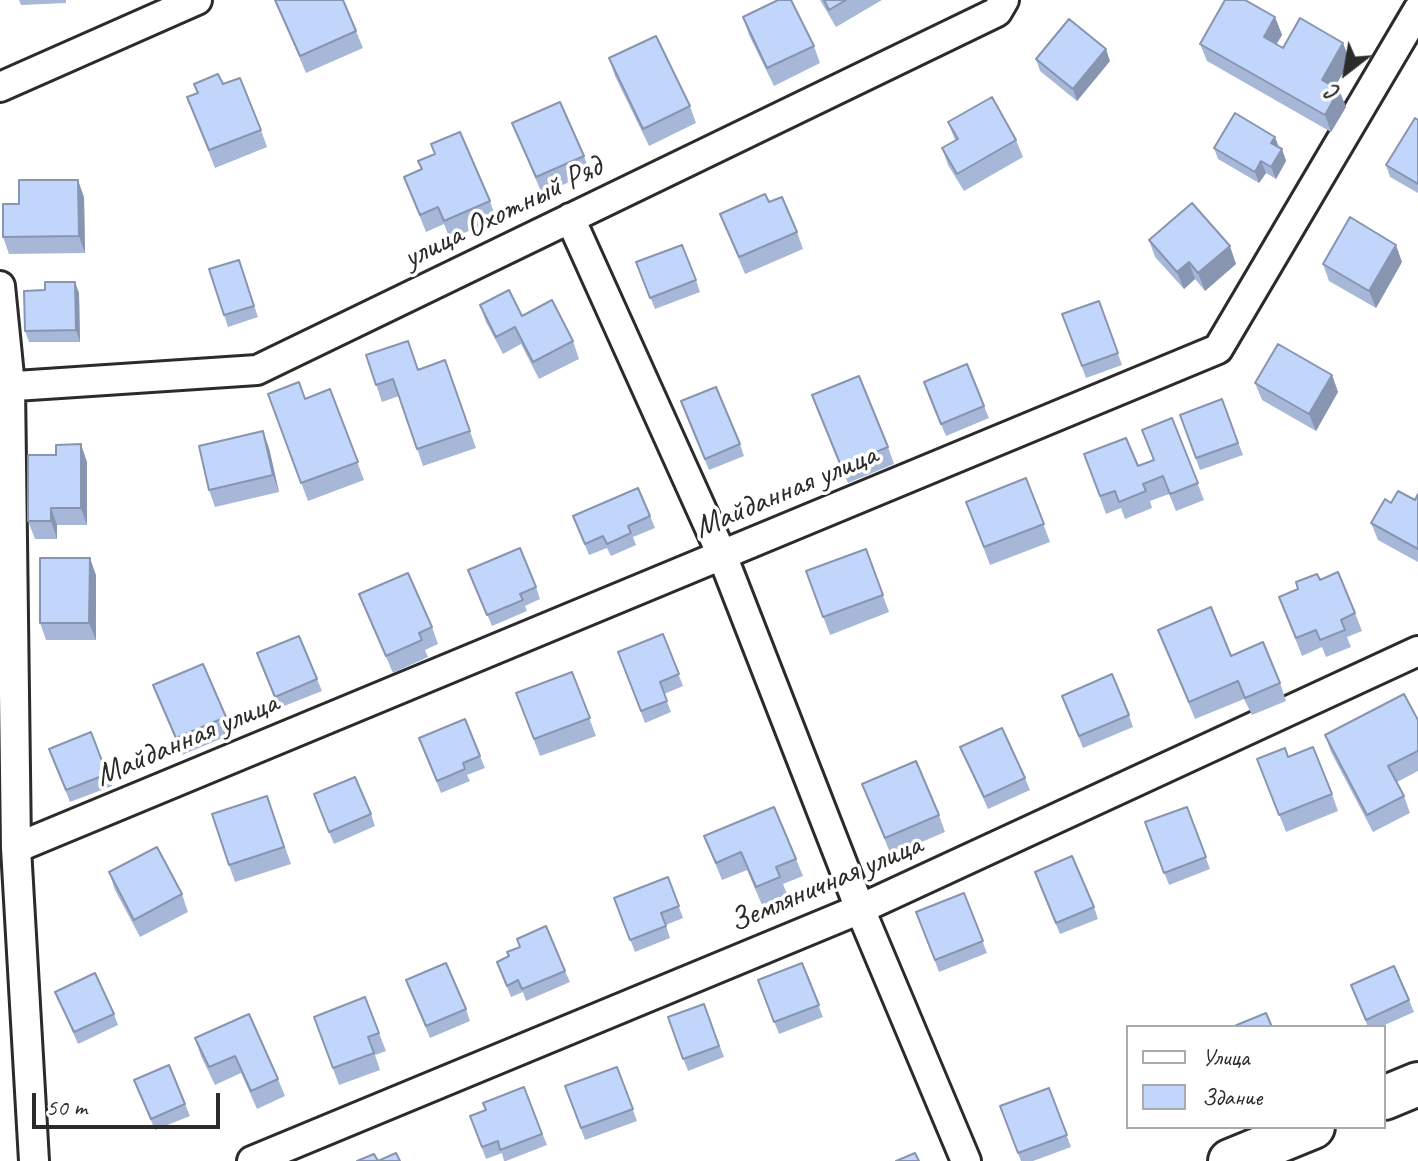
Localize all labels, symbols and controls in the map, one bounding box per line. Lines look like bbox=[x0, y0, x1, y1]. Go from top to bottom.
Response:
north arrow bbox=[1306, 32, 1386, 112]
text: С bbox=[1322, 78, 1345, 107]
street label: улица Охотный Ряд bbox=[397, 148, 609, 278]
street label: Майданная улица bbox=[689, 436, 883, 548]
street label: Майданная улица bbox=[90, 684, 284, 796]
street label: Земляничная улица bbox=[724, 826, 928, 942]
legend bbox=[1126, 1025, 1386, 1129]
text: Улица bbox=[1202, 1042, 1250, 1072]
scale bar bbox=[36, 1077, 224, 1127]
text: Здание bbox=[1202, 1082, 1262, 1112]
text: 50 m bbox=[46, 1092, 87, 1122]

